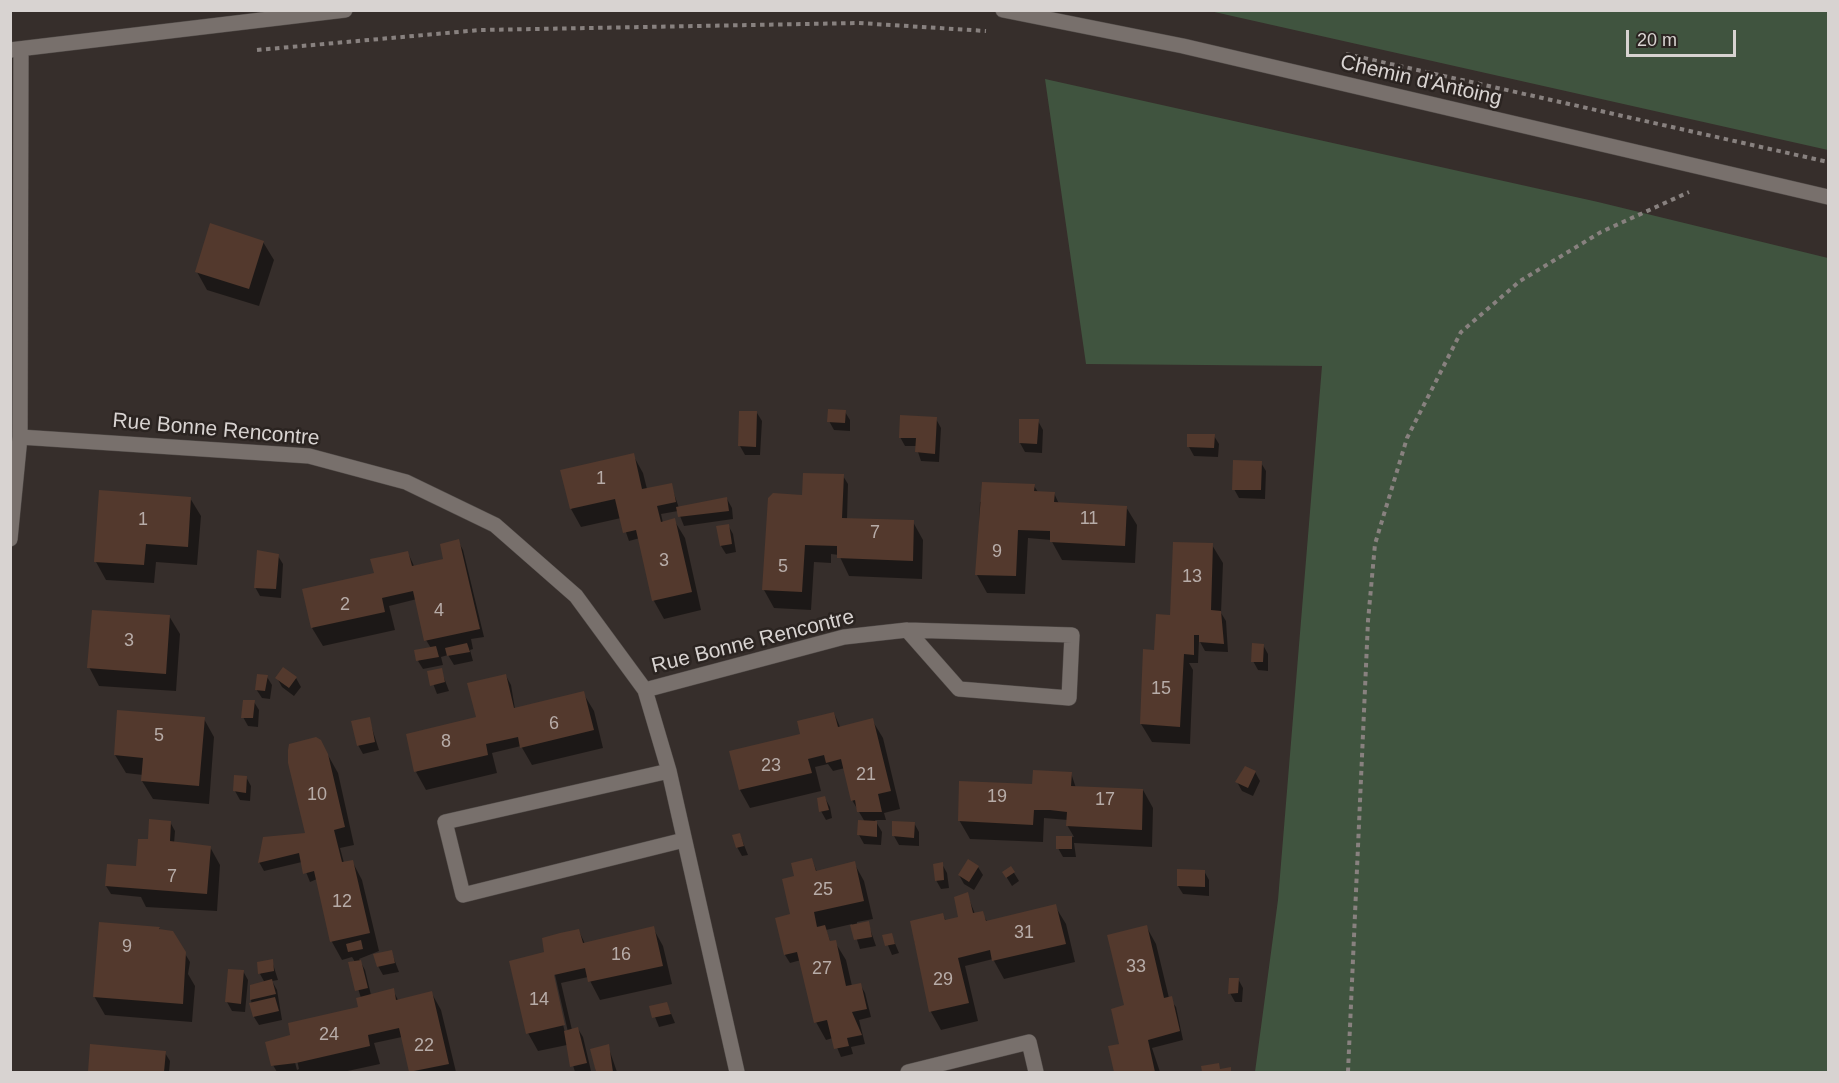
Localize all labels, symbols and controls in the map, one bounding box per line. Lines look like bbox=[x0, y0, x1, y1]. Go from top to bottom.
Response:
scale bar bbox=[1629, 18, 1738, 56]
text: 20 m bbox=[1637, 30, 1677, 50]
street label: Chemin d'Antoing bbox=[1338, 50, 1504, 112]
street label: Rue Bonne Rencontre bbox=[111, 408, 321, 452]
house number: 1 bbox=[596, 468, 606, 490]
house number: 11 bbox=[1080, 508, 1098, 530]
house number: 1 bbox=[138, 509, 148, 531]
house number: 7 bbox=[870, 522, 880, 544]
house number: 9 bbox=[992, 541, 1002, 563]
house number: 3 bbox=[659, 550, 669, 572]
house number: 5 bbox=[778, 556, 788, 578]
house number: 13 bbox=[1182, 566, 1202, 588]
house number: 2 bbox=[340, 594, 350, 616]
house number: 4 bbox=[434, 600, 444, 622]
street label: Rue Bonne Rencontre bbox=[649, 605, 857, 679]
house number: 3 bbox=[124, 630, 134, 652]
house number: 15 bbox=[1151, 678, 1171, 700]
house number: 6 bbox=[549, 713, 559, 735]
house number: 5 bbox=[154, 725, 164, 747]
house number: 8 bbox=[441, 731, 451, 753]
house number: 23 bbox=[761, 755, 781, 777]
house number: 21 bbox=[856, 764, 876, 786]
house number: 10 bbox=[307, 784, 327, 806]
house number: 19 bbox=[987, 786, 1007, 808]
house number: 17 bbox=[1095, 789, 1115, 811]
house number: 7 bbox=[167, 866, 177, 888]
house number: 25 bbox=[813, 879, 833, 901]
house number: 12 bbox=[332, 891, 352, 913]
house number: 31 bbox=[1014, 922, 1034, 944]
house number: 9 bbox=[122, 936, 132, 958]
house number: 16 bbox=[611, 944, 631, 966]
house number: 33 bbox=[1126, 956, 1146, 978]
house number: 27 bbox=[812, 958, 832, 980]
house number: 29 bbox=[933, 969, 953, 991]
house number: 14 bbox=[529, 989, 549, 1011]
house number: 24 bbox=[319, 1024, 339, 1046]
house number: 22 bbox=[414, 1035, 434, 1057]

